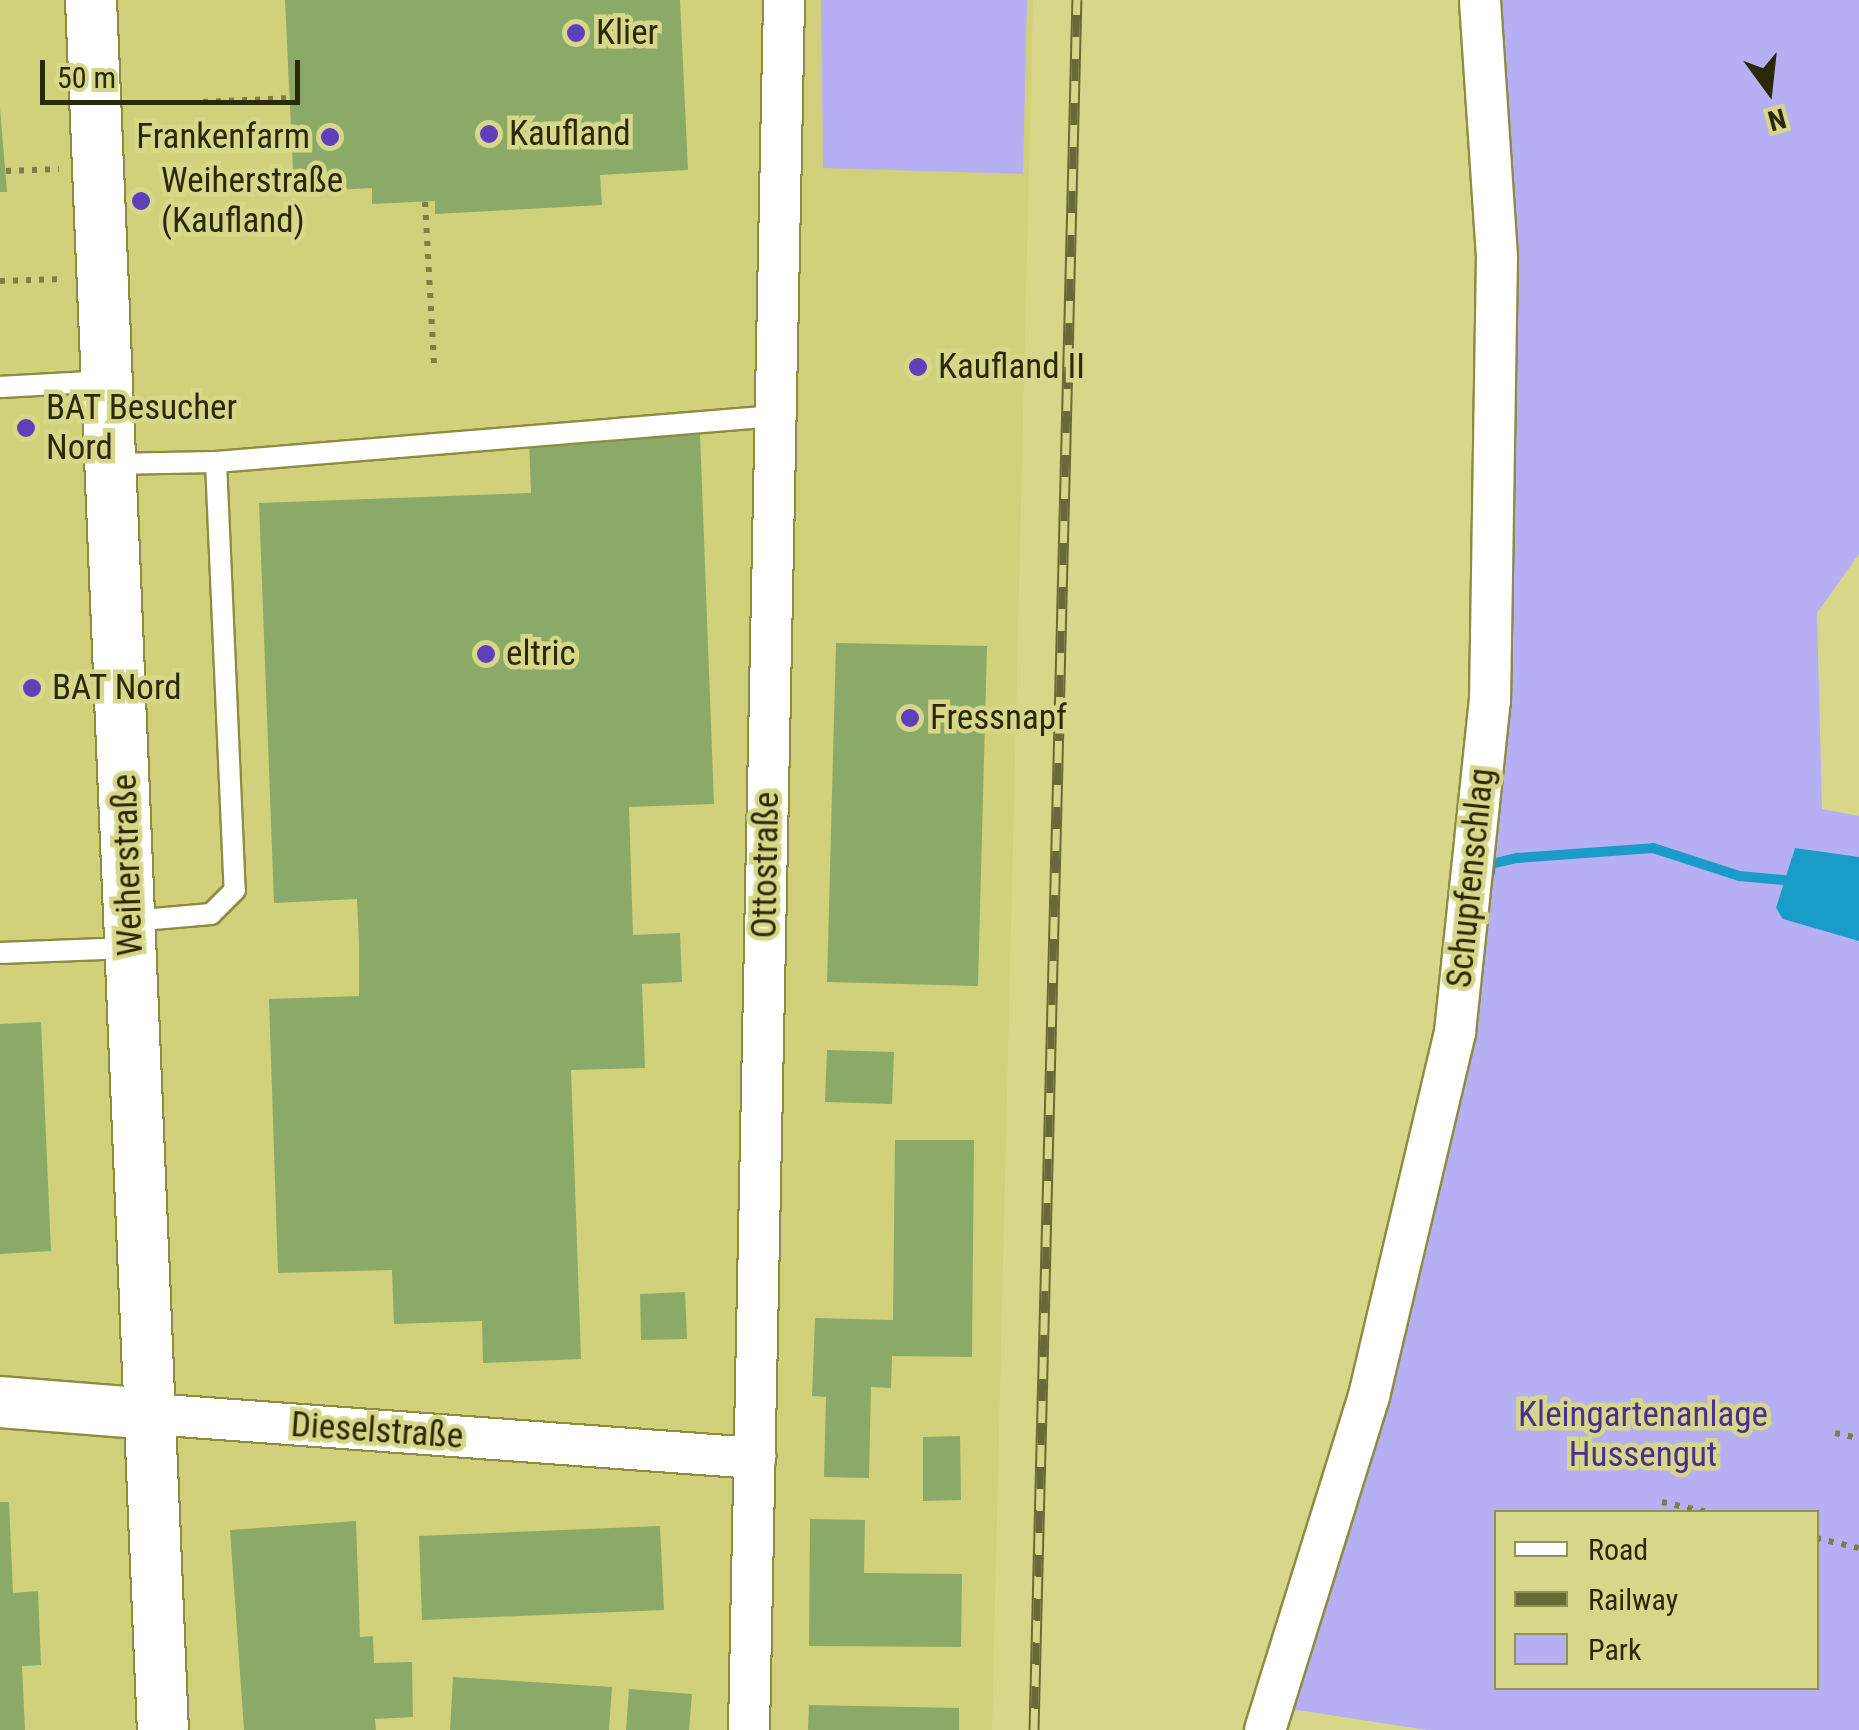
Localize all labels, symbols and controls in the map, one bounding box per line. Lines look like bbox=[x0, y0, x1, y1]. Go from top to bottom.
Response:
place label: Klier bbox=[596, 12, 658, 54]
marker: Klier bbox=[565, 22, 587, 44]
scale bar bbox=[45, 40, 305, 102]
north arrow bbox=[1719, 40, 1819, 140]
text: 50 m bbox=[57, 60, 116, 95]
text: N bbox=[1764, 101, 1789, 138]
place label: Kaufland bbox=[509, 113, 631, 155]
place label: Frankenfarm bbox=[136, 116, 310, 158]
marker: Kaufland bbox=[478, 123, 500, 145]
marker: Frankenfarm bbox=[319, 126, 341, 148]
place label: Weiherstraße (Kaufland) bbox=[161, 160, 343, 242]
marker: Weiherstraße (Kaufland) bbox=[130, 190, 152, 212]
place label: Kaufland II bbox=[938, 346, 1085, 388]
marker: Kaufland II bbox=[907, 356, 929, 378]
place label: BAT Besucher Nord bbox=[46, 387, 238, 469]
marker: BAT Besucher Nord bbox=[15, 417, 37, 439]
place label: eltric bbox=[506, 633, 576, 675]
marker: eltric bbox=[475, 643, 497, 665]
place label: BAT Nord bbox=[52, 667, 182, 709]
marker: BAT Nord bbox=[21, 677, 43, 699]
place label: Fressnapf bbox=[930, 697, 1067, 739]
marker: Fressnapf bbox=[899, 707, 921, 729]
street label: Schupfenschlag bbox=[1439, 766, 1503, 990]
street label: Weiherstraße bbox=[104, 773, 152, 957]
street label: Ottostraße bbox=[744, 791, 788, 939]
park label: Kleingartenanlage Hussengut bbox=[1518, 1394, 1768, 1476]
street label: Dieselstraße bbox=[289, 1404, 465, 1458]
legend bbox=[1494, 1510, 1819, 1690]
text: Road bbox=[1588, 1532, 1648, 1567]
text: Railway bbox=[1588, 1582, 1678, 1617]
text: Park bbox=[1588, 1632, 1642, 1667]

